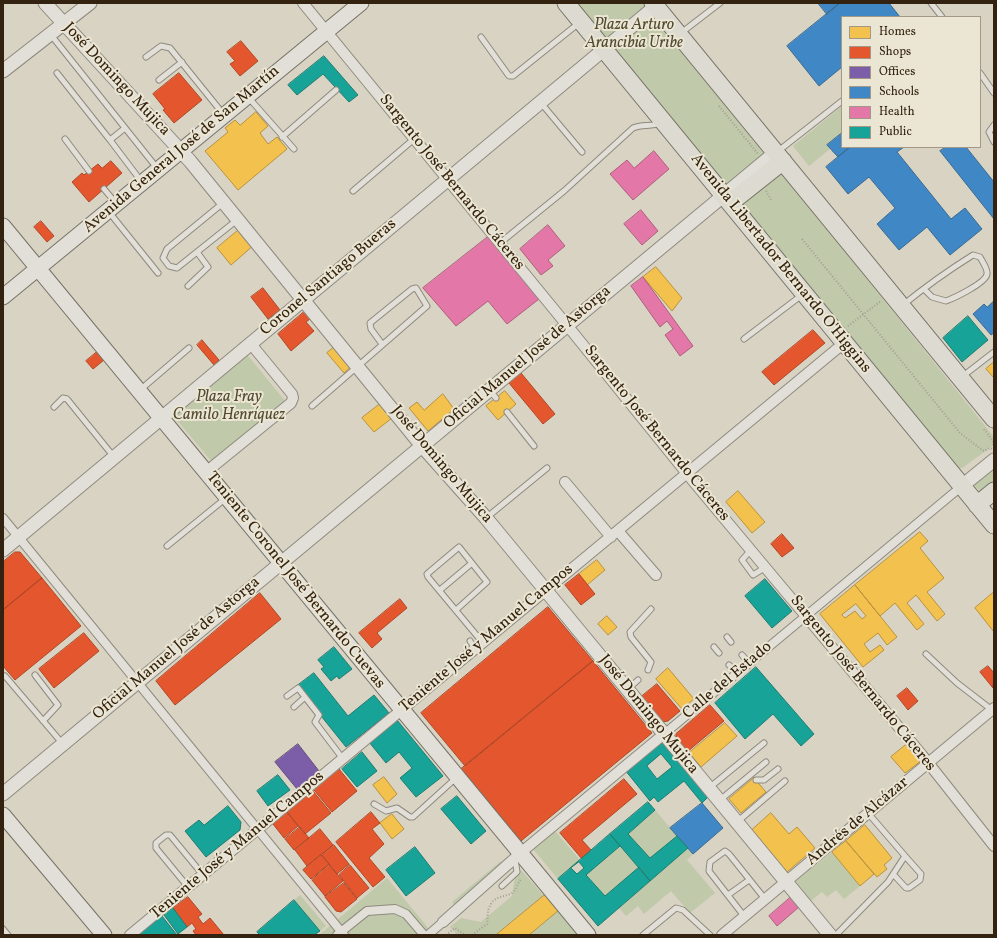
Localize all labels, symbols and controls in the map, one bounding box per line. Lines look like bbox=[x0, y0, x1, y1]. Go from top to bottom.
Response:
park label: Plaza Arturo Arancibia Uribe bbox=[585, 16, 683, 54]
legend bbox=[841, 16, 981, 148]
street label: José Domingo Mujica bbox=[58, 19, 174, 141]
text: Homes bbox=[879, 24, 916, 40]
text: Shops bbox=[879, 44, 911, 60]
street label: Avenida General José de San Martín bbox=[80, 62, 284, 238]
text: Offices bbox=[879, 64, 915, 80]
text: Schools bbox=[879, 84, 919, 100]
street label: Sargento José Bernardo Cáceres bbox=[374, 91, 528, 275]
text: Health bbox=[879, 104, 915, 120]
text: Public bbox=[879, 124, 912, 140]
street label: Avenida Libertador Bernardo O'Higgins bbox=[685, 150, 875, 378]
street label: Coronel Santiago Bueras bbox=[257, 215, 401, 341]
street label: Oficial Manuel José de Astorga bbox=[440, 282, 616, 434]
street label: Sargento José Bernardo Cáceres bbox=[579, 342, 733, 526]
park label: Plaza Fray Camilo Henríquez bbox=[173, 388, 285, 426]
street label: José Domingo Mujica bbox=[386, 402, 496, 528]
street label: Teniente Coronel José Bernardo Cuevas bbox=[201, 469, 389, 693]
street label: Teniente José y Manuel Campos bbox=[396, 561, 578, 717]
street label: Oficial Manuel José de Astorga bbox=[89, 573, 265, 725]
street label: Sargento José Bernardo Cáceres bbox=[785, 592, 939, 776]
street label: Calle del Estado bbox=[679, 638, 777, 724]
street label: José Domingo Mujica bbox=[594, 651, 702, 779]
street label: Teniente José y Manuel Campos bbox=[147, 768, 329, 924]
street label: Andrés de Alcázar bbox=[803, 774, 913, 870]

